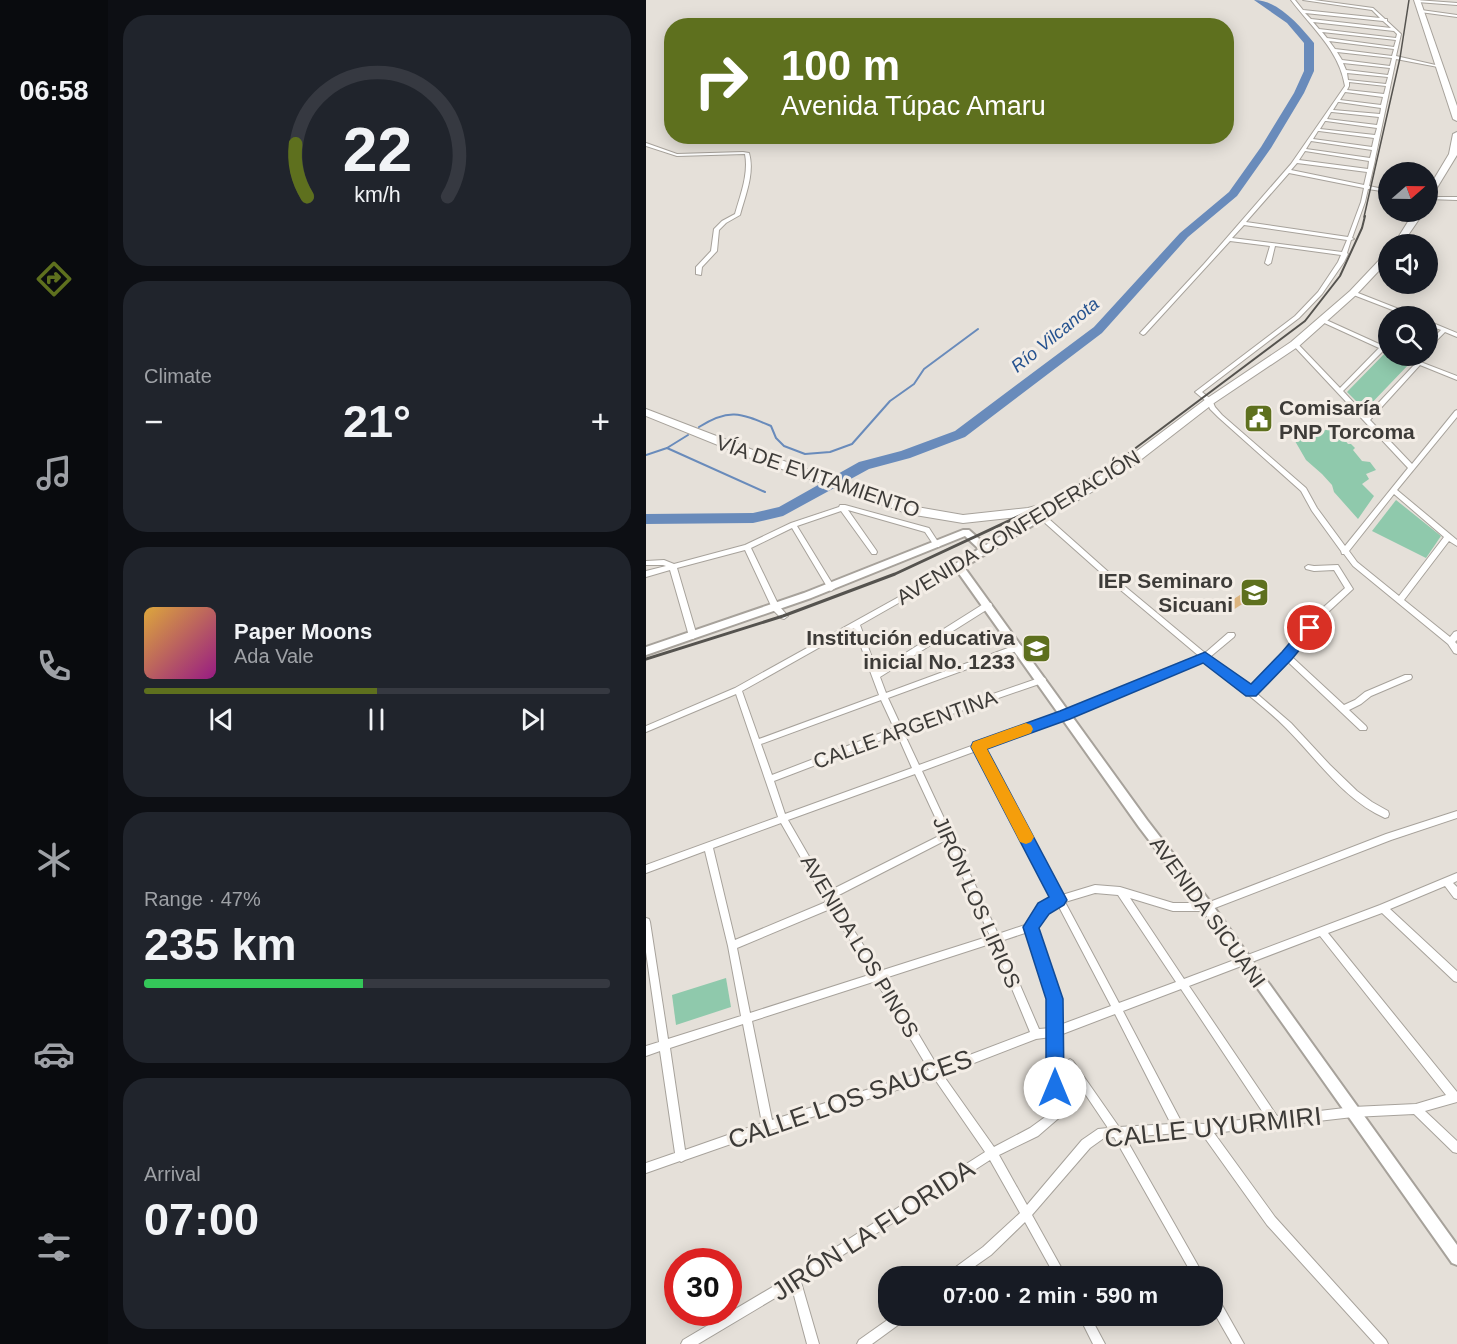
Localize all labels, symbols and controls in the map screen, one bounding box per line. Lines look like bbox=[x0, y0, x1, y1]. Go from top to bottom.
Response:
icon: right bbox=[682, 42, 760, 120]
text: 100 m bbox=[781, 42, 900, 89]
text: 06:58 bbox=[19, 76, 89, 106]
text: Avenida Túpac Amaru bbox=[781, 91, 1046, 121]
text: 22 bbox=[342, 116, 412, 185]
north arrow bbox=[1378, 162, 1438, 222]
map controls bbox=[1378, 162, 1438, 366]
text: km/h bbox=[354, 184, 400, 208]
button: sound bbox=[1378, 234, 1438, 294]
icon: directions bbox=[33, 258, 75, 300]
water label: Río Vilcanota bbox=[1007, 294, 1103, 376]
button: search bbox=[1378, 306, 1438, 366]
text: Climate bbox=[144, 365, 212, 387]
text: 21° bbox=[343, 396, 411, 447]
place label: Comisaría PNP Torcoma bbox=[1279, 396, 1415, 443]
text: − bbox=[144, 403, 163, 440]
text: + bbox=[591, 403, 610, 440]
public building icon: Comisaría PNP Torcoma bbox=[1242, 403, 1274, 435]
street label: VÍA DE EVITAMIENTO bbox=[713, 430, 923, 522]
street label: AVENIDA CONFEDERACIÓN bbox=[892, 445, 1144, 609]
icon: music bbox=[33, 452, 75, 494]
place label: IEP Seminaro Sicuani bbox=[1098, 569, 1233, 616]
school or university icon: IEP Seminaro Sicuani bbox=[1238, 576, 1270, 608]
pin bbox=[1284, 602, 1335, 653]
icon: arrive bbox=[1293, 611, 1326, 644]
text: Paper Moons bbox=[234, 619, 372, 644]
place label: Institución educativa inicial No. 1233 bbox=[806, 626, 1015, 673]
school or university icon: Institución educativa inicial No. 1233 bbox=[1020, 633, 1052, 665]
icon: phone bbox=[33, 645, 75, 687]
text: Ada Vale bbox=[234, 645, 314, 667]
street label: CALLE ARGENTINA bbox=[810, 685, 1000, 773]
icon: previous bbox=[205, 703, 238, 736]
icon: pause bbox=[360, 703, 393, 736]
icon: next bbox=[516, 703, 549, 736]
street label: JIRÓN LOS LIRIOS bbox=[929, 813, 1025, 991]
street label: AVENIDA SICUANI bbox=[1146, 832, 1270, 992]
icon: climate bbox=[33, 839, 75, 881]
street label: AVENIDA LOS PINOS bbox=[796, 851, 924, 1041]
text: Range · 47% bbox=[144, 888, 261, 910]
text: 235 km bbox=[144, 919, 297, 970]
icon: car bbox=[33, 1033, 75, 1075]
street label: CALLE LOS SAUCES bbox=[724, 1043, 976, 1155]
position arrow bbox=[1023, 1056, 1087, 1120]
street label: CALLE UYURMIRI bbox=[1103, 1101, 1323, 1153]
street label: JIRÓN LA FLORIDA bbox=[766, 1153, 980, 1307]
text: Arrival bbox=[144, 1163, 201, 1185]
text: 07:00 bbox=[144, 1194, 259, 1245]
icon: filters bbox=[33, 1226, 75, 1268]
speed limit sign: 30 bbox=[664, 1248, 742, 1326]
text: 07:00 · 2 min · 590 m bbox=[943, 1283, 1158, 1308]

